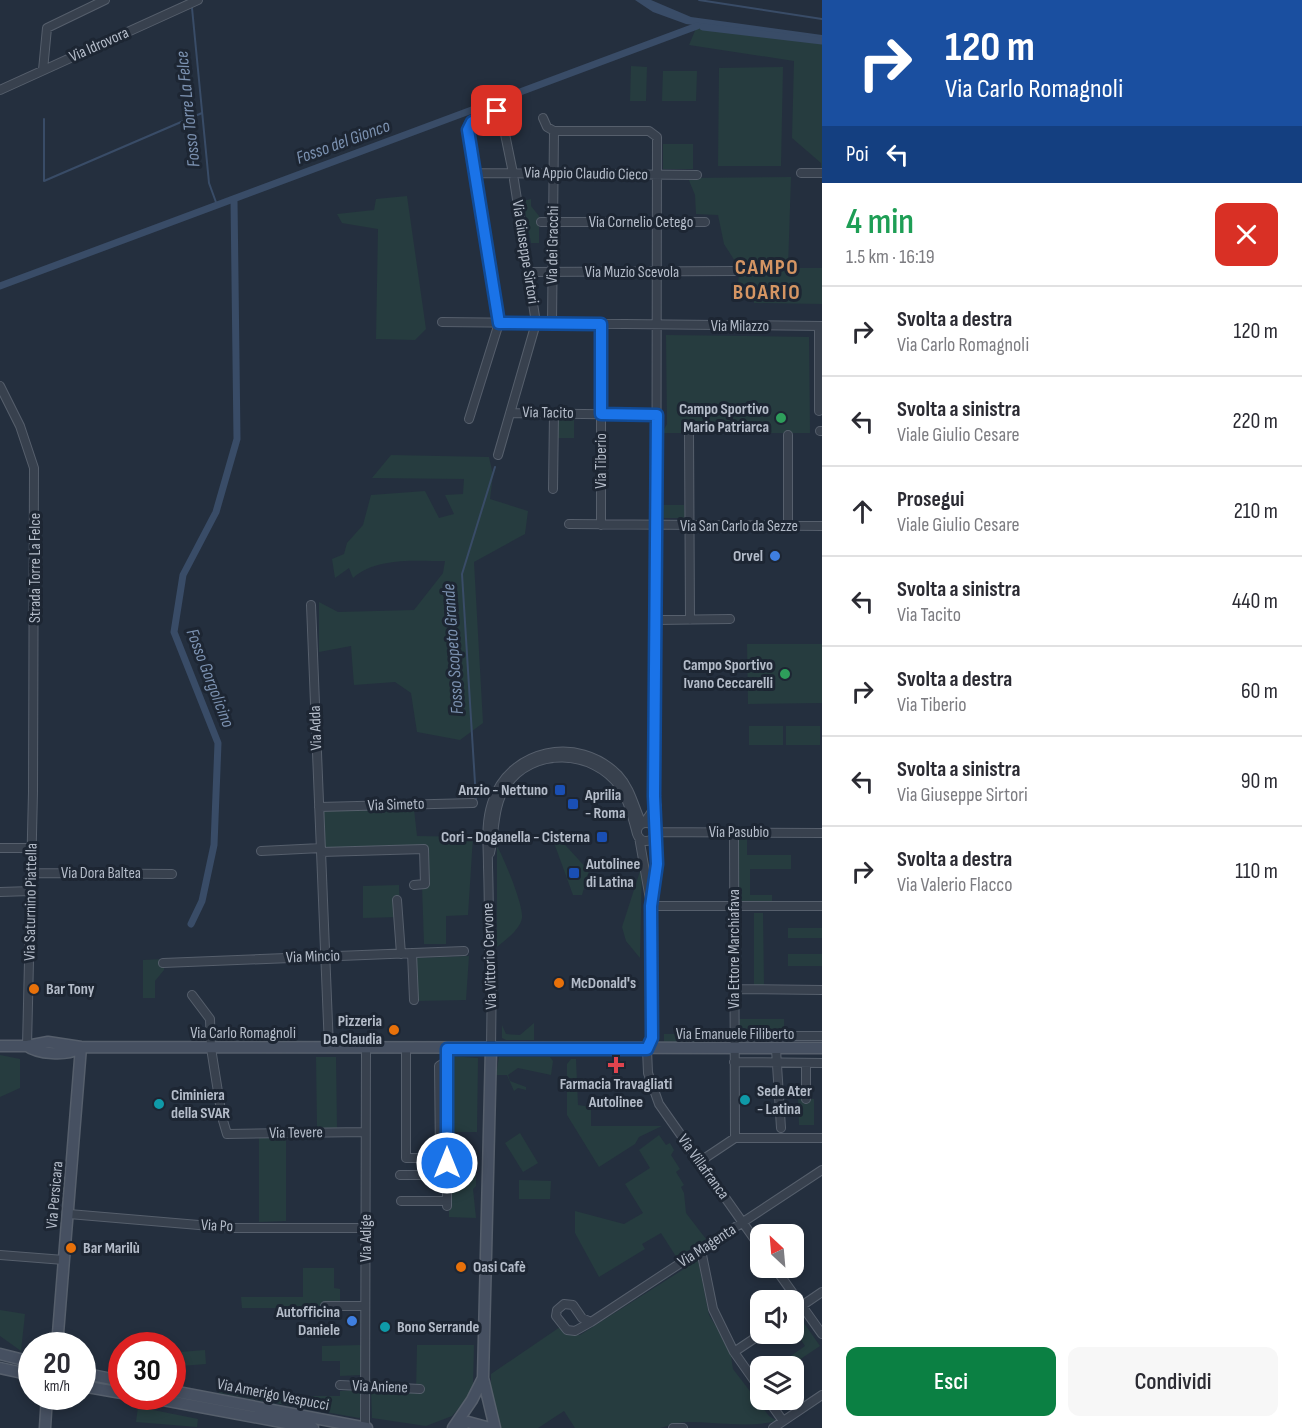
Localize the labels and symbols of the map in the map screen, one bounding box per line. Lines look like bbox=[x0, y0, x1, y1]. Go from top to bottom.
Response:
street label: Via Idrovora bbox=[66, 24, 132, 66]
water label: Fosso Torre La Felce bbox=[171, 50, 205, 168]
pin bbox=[471, 85, 522, 136]
water label: Fosso del Gionco bbox=[293, 115, 393, 169]
street label: Via Appio Claudio Cieco bbox=[524, 163, 648, 185]
street label: Via Giuseppe Sirtori bbox=[507, 199, 543, 305]
street label: Via dei Gracchi bbox=[543, 206, 563, 284]
street label: Via Cornelio Cetego bbox=[589, 213, 693, 232]
district label: CAMPO BOARIO bbox=[733, 254, 801, 306]
street label: Via Muzio Scevola bbox=[585, 263, 679, 282]
street label: Via Milazzo bbox=[711, 317, 769, 336]
place label: Campo Sportivo Mario Patriarca bbox=[679, 400, 769, 437]
street label: Via Tacito bbox=[522, 403, 574, 423]
marker: Campo Sportivo Mario Patriarca bbox=[774, 411, 788, 425]
street label: Via Tiberio bbox=[592, 433, 611, 489]
street label: Strada Torre La Felce bbox=[26, 513, 45, 623]
street label: Via San Carlo da Sezze bbox=[680, 517, 798, 536]
place label: Orvel bbox=[733, 547, 763, 566]
marker: Orvel bbox=[768, 549, 782, 563]
water label: Fosso Scopeto Grande bbox=[438, 583, 468, 715]
water label: Fosso Gorgolicino bbox=[182, 626, 239, 731]
place label: Campo Sportivo Ivano Ceccarelli bbox=[683, 656, 773, 693]
marker: Campo Sportivo Ivano Ceccarelli bbox=[778, 667, 792, 681]
street label: Via Adda bbox=[306, 705, 326, 751]
place label: Anzio - Nettuno bbox=[458, 781, 548, 800]
marker: Anzio - Nettuno bbox=[553, 783, 567, 797]
place label: Aprilia - Roma bbox=[584, 786, 625, 823]
street label: Via Simeto bbox=[367, 795, 425, 815]
marker: Aprilia - Roma bbox=[566, 797, 580, 811]
street label: Via Pasubio bbox=[709, 823, 769, 842]
place label: Cori - Doganella - Cisterna bbox=[441, 828, 590, 847]
marker: Cori - Doganella - Cisterna bbox=[595, 830, 609, 844]
street label: Via Saturnino Piattella bbox=[20, 843, 42, 961]
place label: Autolinee di Latina bbox=[585, 855, 640, 892]
street label: Via Dora Baltea bbox=[61, 864, 141, 883]
marker: Autolinee di Latina bbox=[567, 866, 581, 880]
street label: Via Ettore Marchiafava bbox=[725, 889, 744, 1009]
street label: Via Vittorio Cervone bbox=[479, 902, 501, 1010]
street label: Via Mincio bbox=[286, 947, 340, 967]
place label: McDonald's bbox=[571, 974, 636, 993]
marker: McDonald's bbox=[552, 976, 566, 990]
place label: Bar Tony bbox=[46, 980, 95, 999]
marker: Bar Tony bbox=[27, 982, 41, 996]
place label: Pizzeria Da Claudia bbox=[323, 1012, 382, 1049]
marker: Pizzeria Da Claudia bbox=[387, 1023, 401, 1037]
street label: Via Carlo Romagnoli bbox=[190, 1024, 296, 1043]
street label: Via Emanuele Filiberto bbox=[676, 1025, 794, 1044]
marker: Farmacia Travagliati Autolinee bbox=[609, 1058, 623, 1072]
place label: Farmacia Travagliati Autolinee bbox=[560, 1075, 672, 1112]
place label: Sede Ater - Latina bbox=[757, 1082, 812, 1119]
place label: Ciminiera della SVAR bbox=[171, 1086, 230, 1123]
marker: Sede Ater - Latina bbox=[738, 1093, 752, 1107]
marker: Ciminiera della SVAR bbox=[152, 1097, 166, 1111]
street label: Via Tevere bbox=[269, 1123, 323, 1143]
position arrow bbox=[415, 1131, 479, 1195]
street label: Via Villafranca bbox=[673, 1131, 733, 1203]
street label: Via Persicara bbox=[43, 1160, 67, 1230]
street label: Via Adige bbox=[357, 1214, 376, 1262]
street label: Via Po bbox=[200, 1216, 234, 1236]
street label: Via Magenta bbox=[674, 1220, 740, 1272]
north arrow bbox=[750, 1224, 804, 1278]
place label: Bar Marilù bbox=[83, 1239, 140, 1258]
marker: Bar Marilù bbox=[64, 1241, 78, 1255]
place label: Oasi Cafè bbox=[473, 1258, 526, 1277]
marker: Oasi Cafè bbox=[454, 1260, 468, 1274]
place label: Autofficina Daniele bbox=[275, 1303, 340, 1340]
marker: Autofficina Daniele bbox=[345, 1314, 359, 1328]
place label: Bono Serrande bbox=[397, 1318, 480, 1337]
marker: Bono Serrande bbox=[378, 1320, 392, 1334]
speed limit sign: 30 bbox=[108, 1332, 186, 1410]
street label: Via Amerigo Vespucci bbox=[215, 1375, 331, 1415]
street label: Via Aniene bbox=[352, 1377, 408, 1397]

